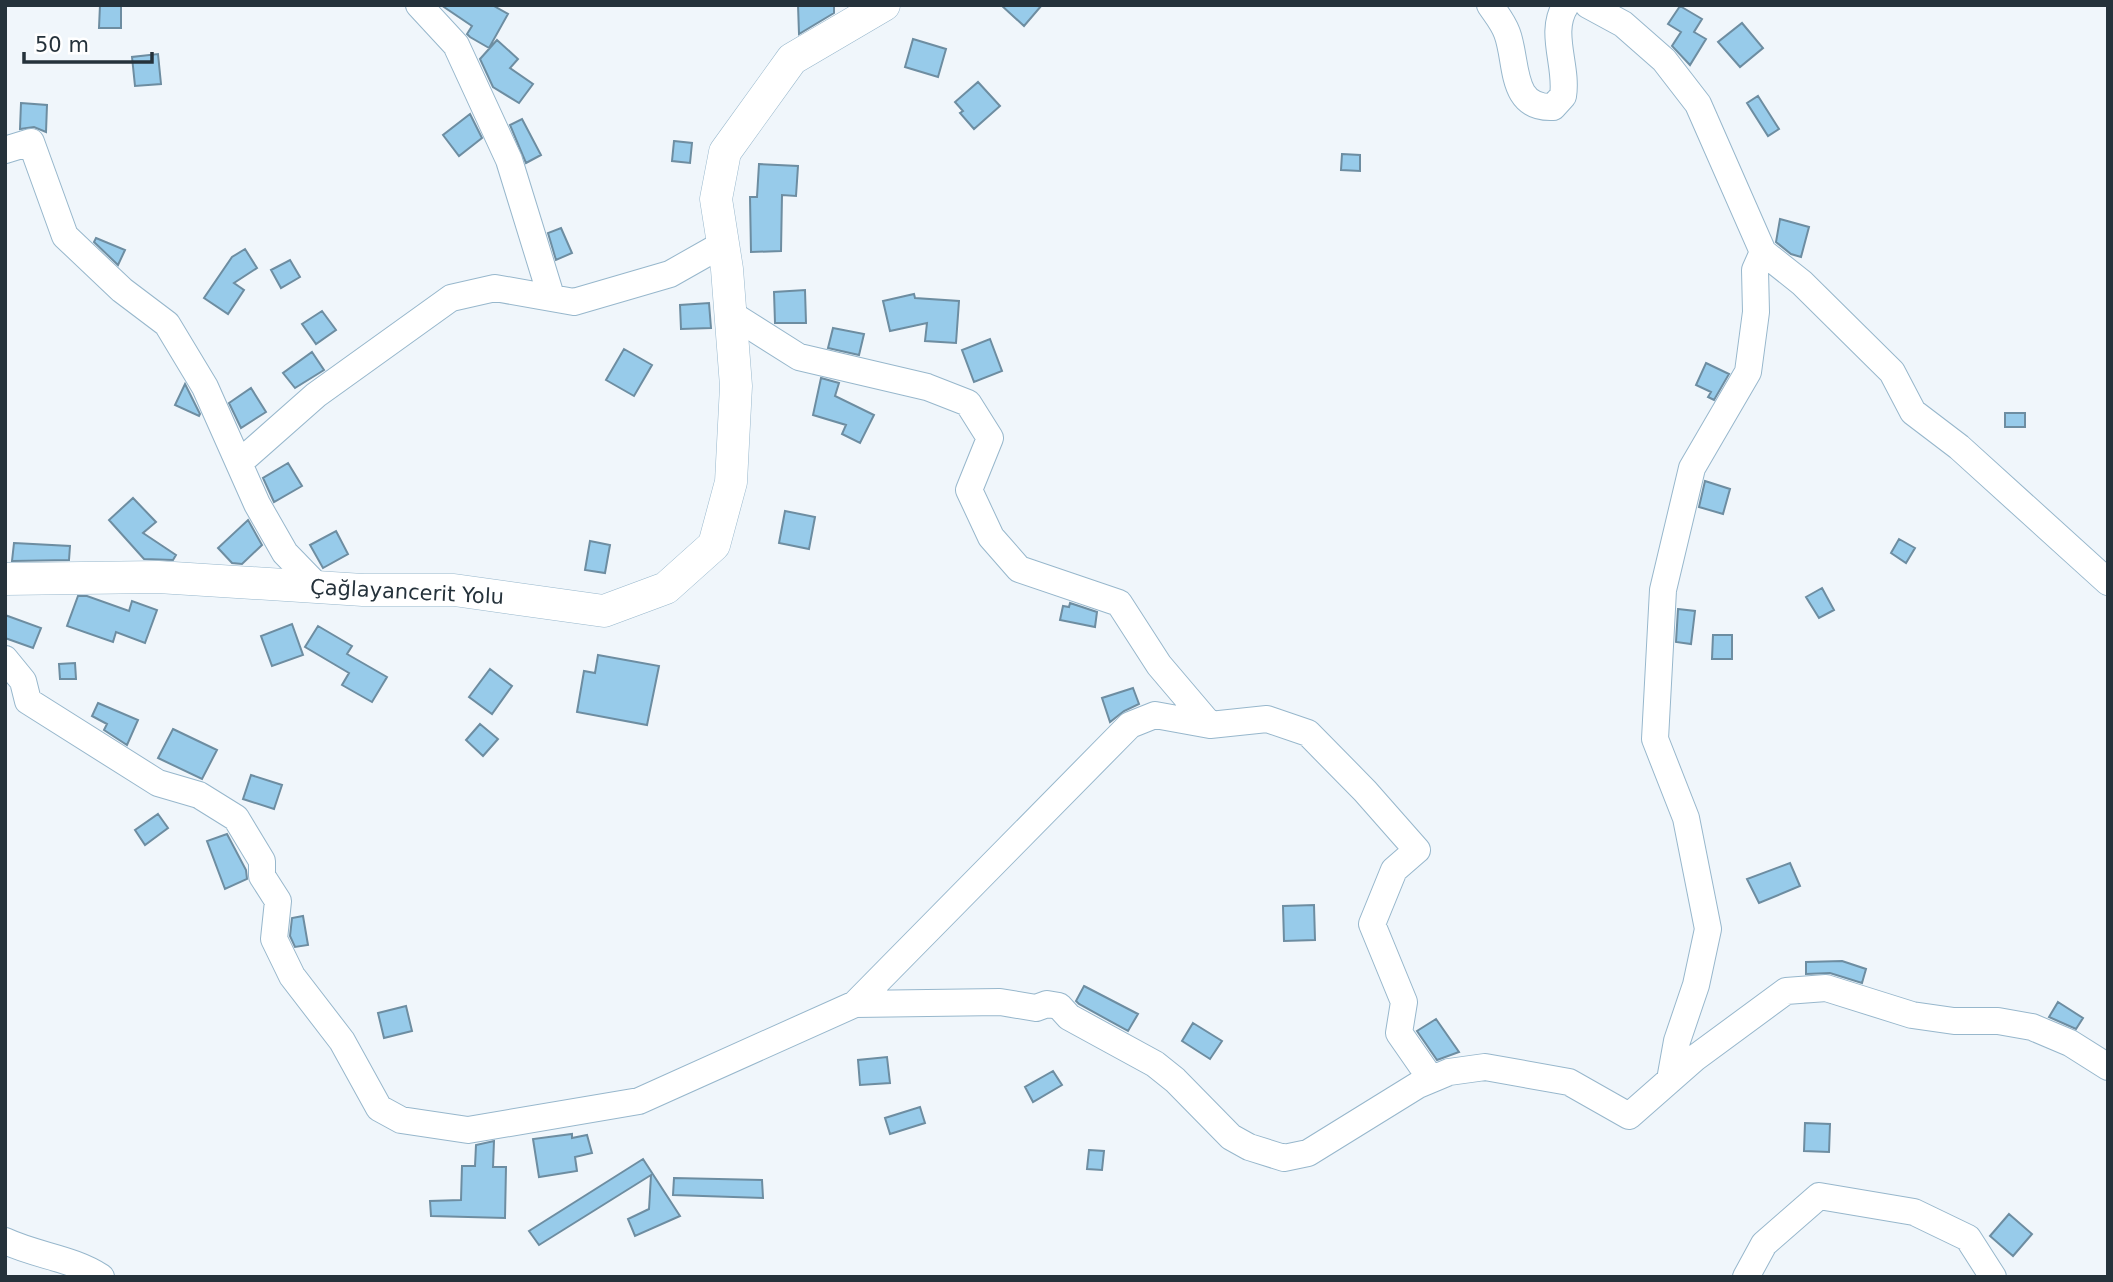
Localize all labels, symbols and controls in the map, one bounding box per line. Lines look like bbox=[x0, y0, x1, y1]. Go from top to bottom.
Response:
scale bar bbox=[24, 21, 152, 65]
text: 50 m bbox=[35, 33, 89, 57]
street label: Çağlayancerit Yolu bbox=[309, 575, 505, 609]

